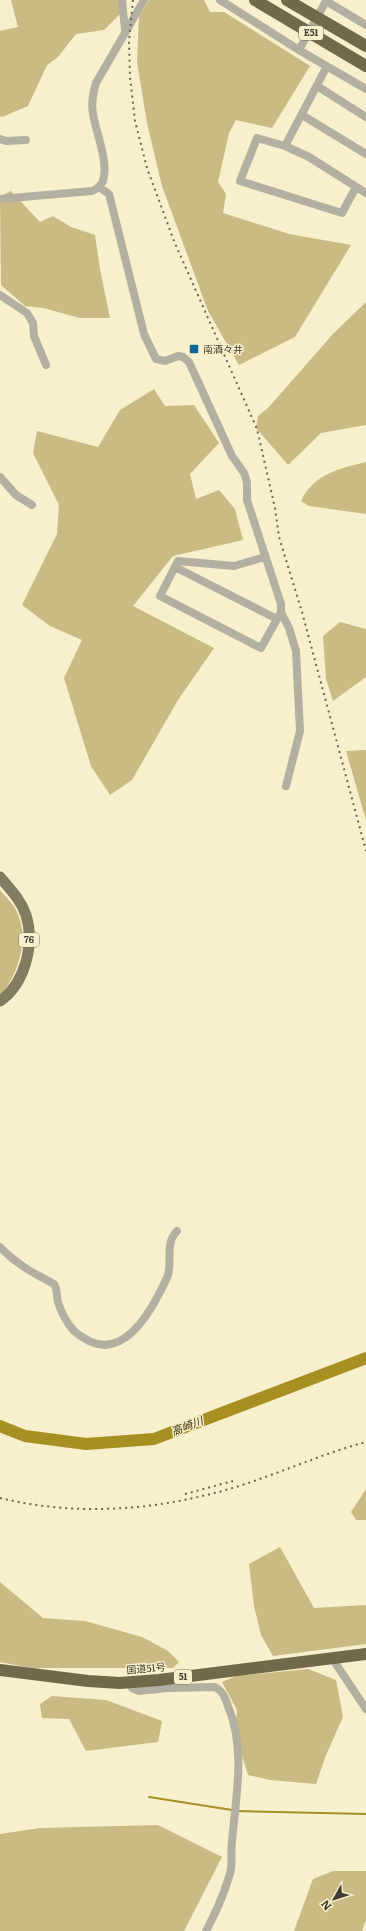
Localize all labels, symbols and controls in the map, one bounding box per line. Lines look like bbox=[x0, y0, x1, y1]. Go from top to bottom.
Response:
road number: E51 bbox=[299, 26, 323, 40]
place label: 南酒々井 bbox=[203, 341, 243, 356]
marker: 南酒々井 bbox=[188, 343, 200, 355]
road number: 76 bbox=[19, 933, 39, 947]
water label: 高崎川 bbox=[168, 1411, 206, 1438]
street label: 国道51号 bbox=[126, 1658, 166, 1677]
road number: 51 bbox=[174, 1670, 192, 1684]
north arrow bbox=[314, 1879, 354, 1919]
text: N bbox=[316, 1897, 335, 1915]

